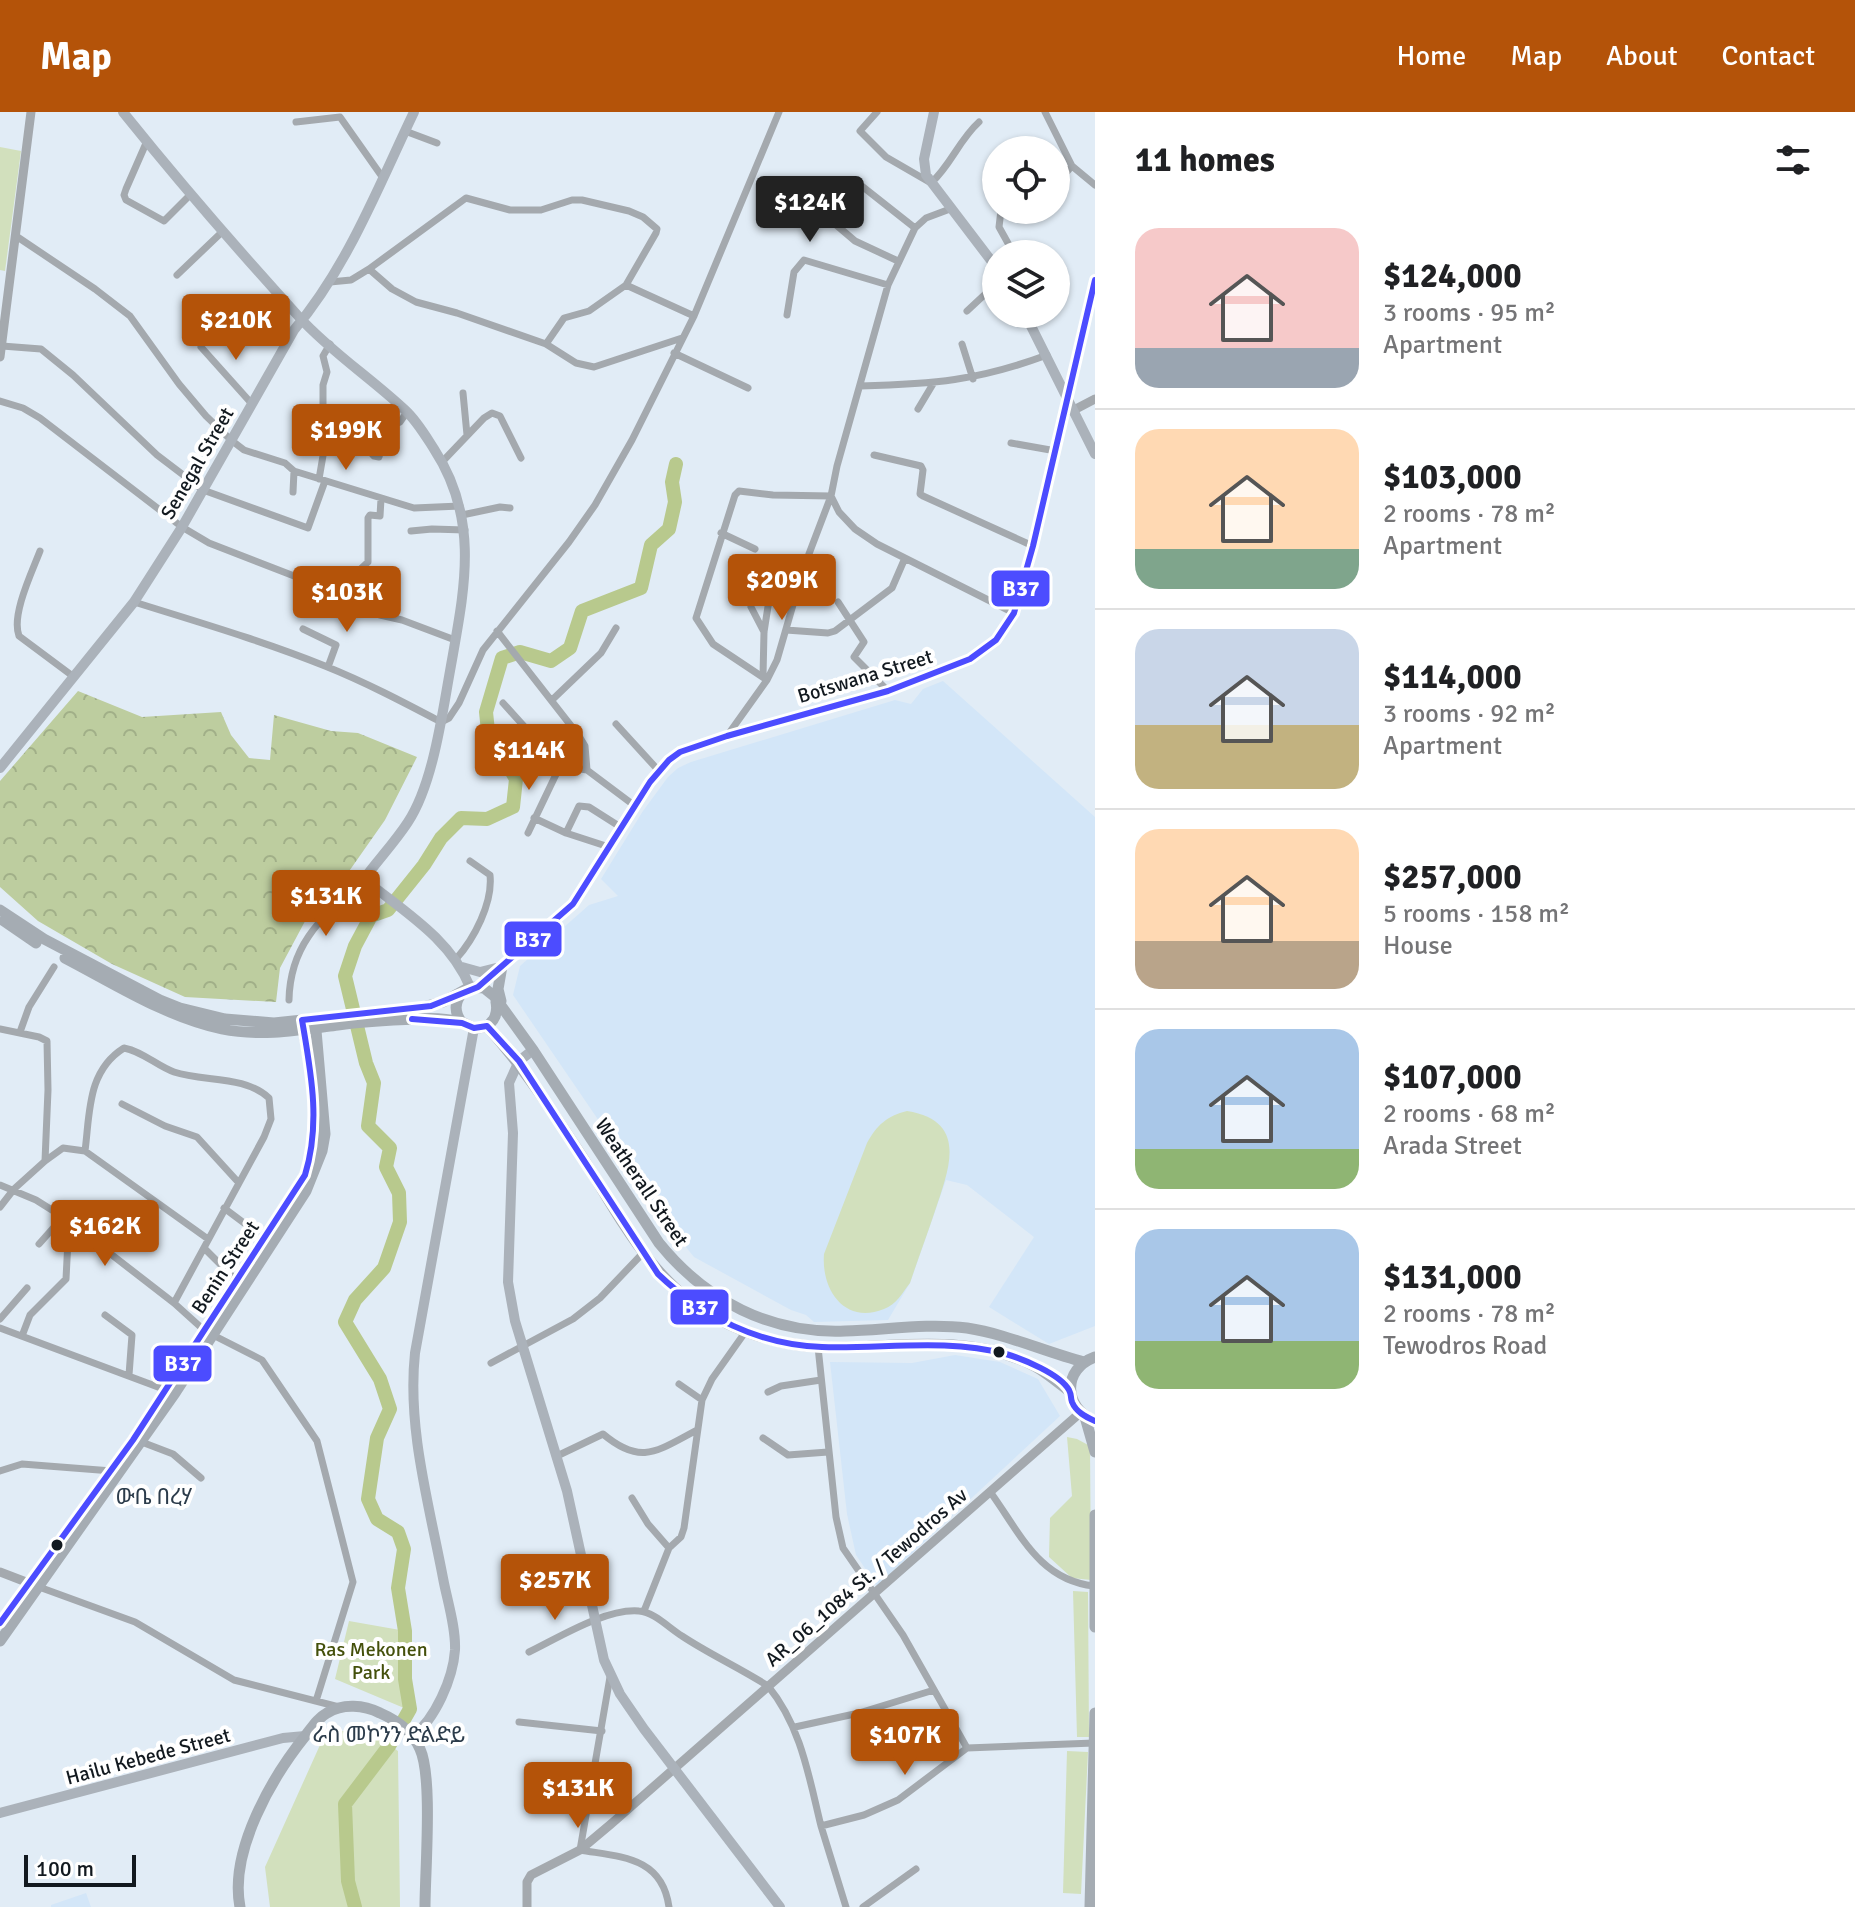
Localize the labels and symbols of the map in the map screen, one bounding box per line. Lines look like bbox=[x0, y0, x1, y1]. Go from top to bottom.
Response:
pin: $124K bbox=[754, 176, 866, 244]
pin: $210K bbox=[180, 294, 292, 362]
street label: Senegal Street bbox=[155, 403, 240, 524]
pin: $199K bbox=[290, 404, 402, 472]
pin: $209K bbox=[726, 554, 838, 622]
pin: $103K bbox=[291, 566, 403, 634]
line badge: B37 bbox=[990, 569, 1051, 608]
text: B37 bbox=[1002, 575, 1040, 602]
street label: Botswana Street bbox=[795, 644, 936, 709]
pin: $114K bbox=[473, 724, 585, 792]
pin: $131K bbox=[270, 870, 382, 938]
line badge: B37 bbox=[503, 920, 563, 958]
text: B37 bbox=[514, 926, 552, 953]
street label: Weatherall Street bbox=[589, 1113, 694, 1251]
pin: $162K bbox=[49, 1200, 161, 1268]
street label: Benin Street bbox=[186, 1216, 265, 1318]
line badge: B37 bbox=[669, 1288, 730, 1326]
text: B37 bbox=[681, 1294, 719, 1321]
line badge: B37 bbox=[152, 1344, 213, 1383]
unlabelled marker bbox=[991, 1344, 1007, 1360]
text: B37 bbox=[164, 1350, 202, 1377]
district label: ውቤ በረሃ bbox=[115, 1483, 193, 1510]
street label: AR_06_1084 St. / Tewodros Av bbox=[760, 1483, 973, 1672]
unlabelled marker bbox=[49, 1537, 65, 1553]
pin: $257K bbox=[499, 1554, 611, 1622]
park label: Ras Mekonen Park bbox=[314, 1637, 428, 1685]
pin: $107K bbox=[849, 1709, 961, 1777]
district label: ራስ መኮንን ድልድይ bbox=[312, 1721, 466, 1748]
street label: Hailu Kebede Street bbox=[63, 1722, 233, 1790]
pin: $131K bbox=[522, 1762, 634, 1830]
scale bar bbox=[24, 1851, 136, 1887]

